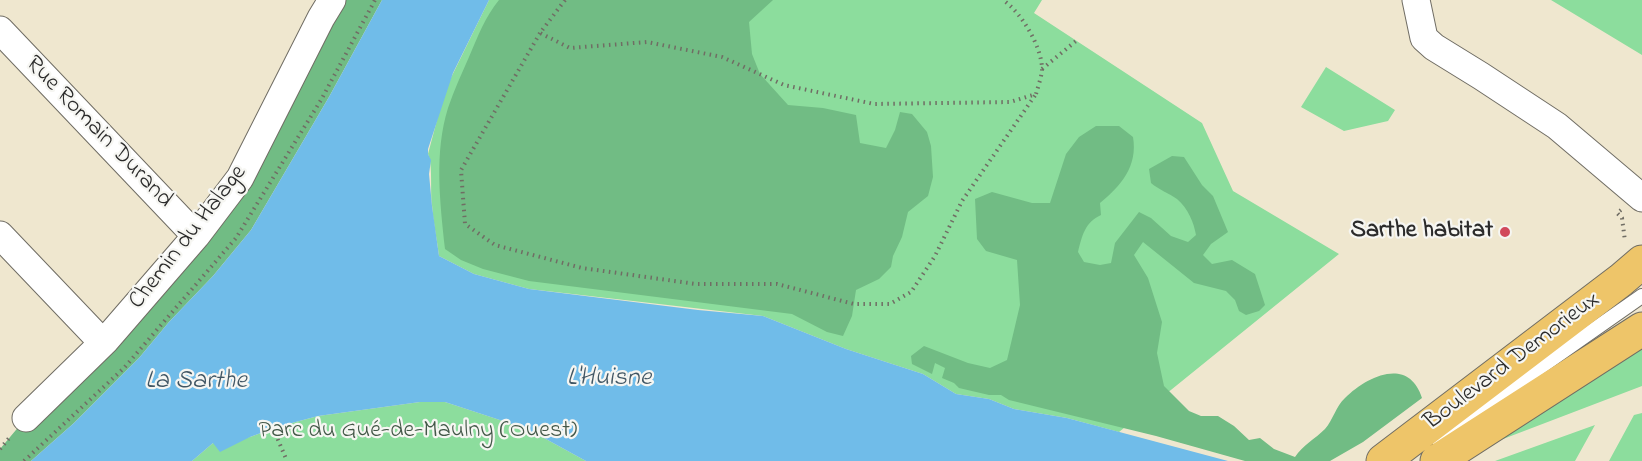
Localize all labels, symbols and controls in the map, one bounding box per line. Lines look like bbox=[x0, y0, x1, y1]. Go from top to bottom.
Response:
street label: Rue Romain Durand bbox=[18, 51, 178, 215]
street label: Chemin du Halage bbox=[124, 160, 254, 316]
place label: Sarthe habitat bbox=[1351, 218, 1493, 246]
marker: Sarthe habitat bbox=[1498, 225, 1512, 239]
street label: Boulevard Demorieux bbox=[1419, 287, 1607, 437]
water label: L'Huisne bbox=[567, 364, 651, 396]
water label: La Sarthe bbox=[145, 367, 247, 399]
park label: Parc du Gué-de-Maulny (Ouest) bbox=[259, 418, 577, 446]

